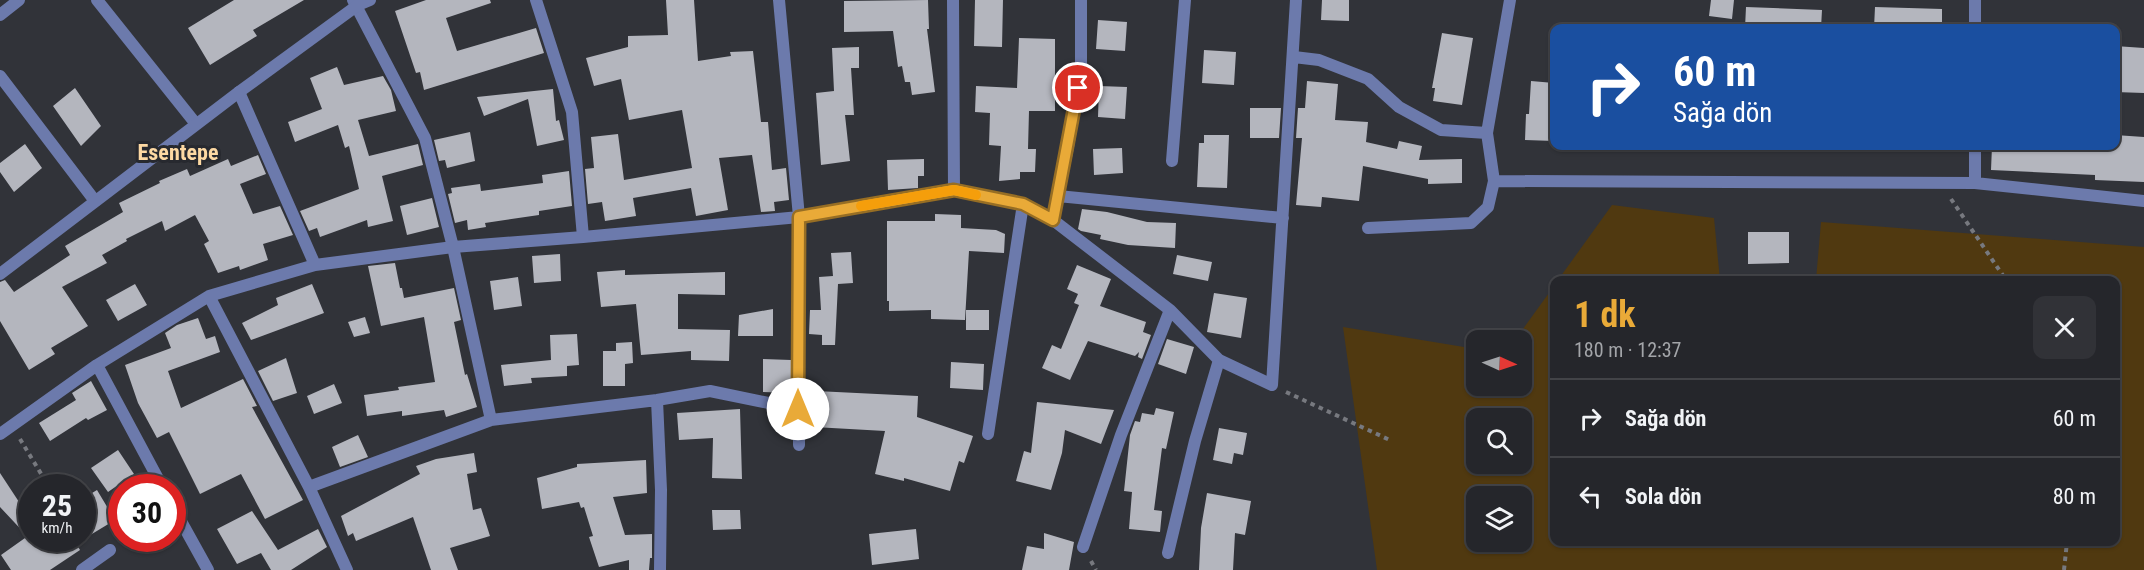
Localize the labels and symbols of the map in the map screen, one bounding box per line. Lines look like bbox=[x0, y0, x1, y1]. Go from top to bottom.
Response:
pin bbox=[1052, 62, 1103, 113]
district label: Esentepe bbox=[138, 140, 218, 165]
north arrow bbox=[1466, 330, 1532, 396]
position arrow bbox=[766, 377, 830, 441]
speed limit sign: 30 bbox=[108, 474, 186, 552]

